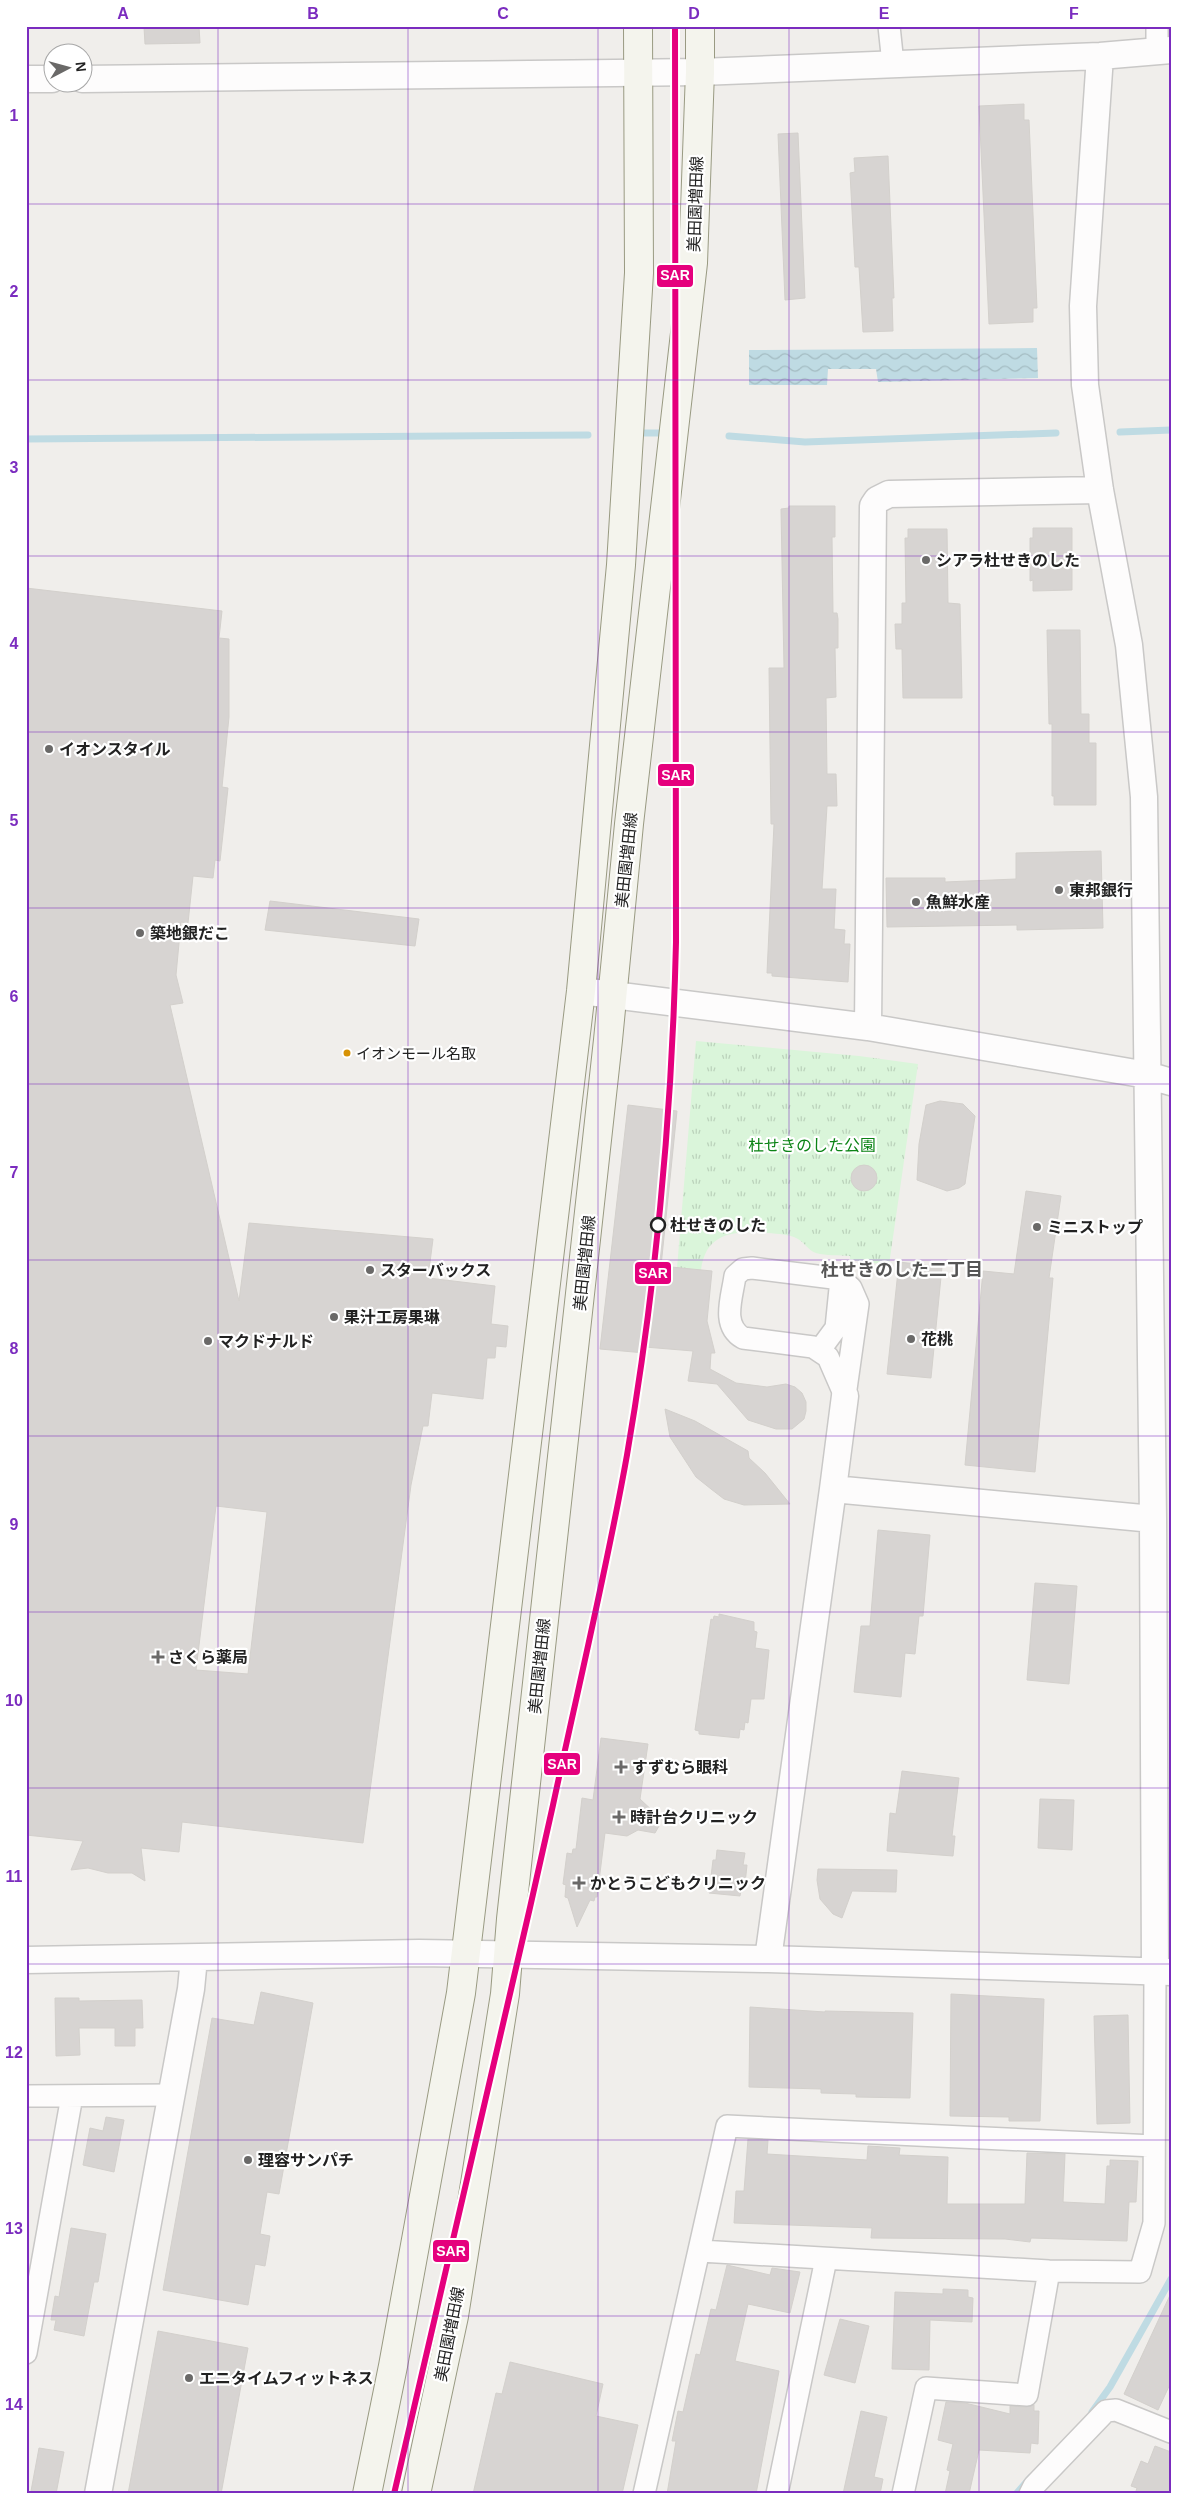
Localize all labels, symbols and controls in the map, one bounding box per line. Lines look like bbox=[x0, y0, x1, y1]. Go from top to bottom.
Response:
text: A bbox=[117, 5, 129, 22]
text: B bbox=[307, 5, 319, 22]
text: C bbox=[497, 5, 509, 22]
text: D bbox=[688, 5, 700, 22]
text: E bbox=[879, 5, 890, 22]
text: F bbox=[1069, 5, 1079, 22]
north arrow bbox=[42, 42, 92, 92]
text: N bbox=[72, 61, 89, 73]
text: 1 bbox=[10, 107, 19, 124]
street label: 美田園増田線 bbox=[685, 156, 706, 252]
line badge: SAR bbox=[656, 264, 694, 288]
text: SAR bbox=[660, 267, 690, 283]
text: 2 bbox=[10, 283, 19, 300]
text: 3 bbox=[10, 459, 19, 476]
place label: シアラ杜せきのした bbox=[936, 552, 1080, 569]
marker: シアラ杜せきのした bbox=[920, 554, 932, 566]
text: 4 bbox=[10, 635, 19, 652]
place label: イオンスタイル bbox=[59, 741, 171, 758]
marker: イオンスタイル bbox=[43, 743, 55, 755]
line badge: SAR bbox=[657, 763, 695, 787]
text: SAR bbox=[661, 767, 691, 783]
street label: 美田園増田線 bbox=[613, 811, 640, 909]
text: 5 bbox=[10, 812, 19, 829]
place label: 東邦銀行 bbox=[1069, 882, 1133, 899]
marker: 東邦銀行 bbox=[1053, 884, 1065, 896]
place label: 魚鮮水産 bbox=[926, 893, 990, 911]
marker: 魚鮮水産 bbox=[910, 896, 922, 908]
place label: 築地銀だこ bbox=[150, 925, 230, 942]
marker: 築地銀だこ bbox=[134, 927, 146, 939]
text: 6 bbox=[10, 988, 19, 1005]
place label: イオンモール名取 bbox=[356, 1045, 476, 1062]
marker: イオンモール名取 bbox=[342, 1048, 352, 1058]
park label: 杜せきのした公園 bbox=[748, 1137, 876, 1154]
text: 7 bbox=[10, 1164, 19, 1181]
street label: 美田園増田線 bbox=[571, 1214, 598, 1312]
marker: 杜せきのした bbox=[650, 1217, 666, 1233]
place label: 杜せきのした bbox=[670, 1217, 766, 1234]
place label: ミニストップ bbox=[1047, 1219, 1143, 1236]
marker: ミニストップ bbox=[1031, 1221, 1043, 1233]
district label: 杜せきのした二丁目 bbox=[821, 1260, 983, 1280]
line badge: SAR bbox=[634, 1261, 672, 1285]
place label: スターバックス bbox=[380, 1262, 491, 1279]
marker: スターバックス bbox=[364, 1264, 376, 1276]
text: SAR bbox=[638, 1265, 668, 1281]
place label: 果汁工房果琳 bbox=[344, 1309, 440, 1326]
marker: 果汁工房果琳 bbox=[328, 1311, 340, 1323]
place label: 花桃 bbox=[921, 1331, 953, 1348]
place label: マクドナルド bbox=[218, 1333, 314, 1350]
marker: 花桃 bbox=[905, 1333, 917, 1345]
marker: マクドナルド bbox=[202, 1335, 214, 1347]
text: 8 bbox=[10, 1340, 19, 1357]
text: 9 bbox=[10, 1516, 19, 1533]
street label: 美田園増田線 bbox=[526, 1617, 553, 1715]
place label: さくら薬局 bbox=[168, 1649, 248, 1666]
marker: さくら薬局 bbox=[152, 1651, 164, 1663]
text: 10 bbox=[5, 1692, 23, 1709]
line badge: SAR bbox=[543, 1752, 581, 1776]
text: SAR bbox=[547, 1756, 577, 1772]
place label: すずむら眼科 bbox=[632, 1759, 728, 1776]
marker: すずむら眼科 bbox=[614, 1760, 628, 1774]
place label: 時計台クリニック bbox=[630, 1809, 758, 1826]
marker: 時計台クリニック bbox=[612, 1810, 626, 1824]
text: 11 bbox=[6, 1868, 23, 1885]
place label: かとうこどもクリニック bbox=[590, 1875, 766, 1892]
marker: かとうこどもクリニック bbox=[572, 1876, 586, 1890]
text: 12 bbox=[5, 2044, 23, 2061]
place label: 理容サンパチ bbox=[258, 2152, 354, 2169]
marker: 理容サンパチ bbox=[242, 2154, 254, 2166]
text: 13 bbox=[5, 2220, 23, 2237]
line badge: SAR bbox=[432, 2239, 470, 2263]
text: SAR bbox=[436, 2243, 466, 2259]
street label: 美田園増田線 bbox=[432, 2285, 467, 2383]
place label: エニタイムフィットネス bbox=[199, 2370, 373, 2387]
marker: エニタイムフィットネス bbox=[183, 2372, 195, 2384]
text: 14 bbox=[5, 2396, 23, 2413]

